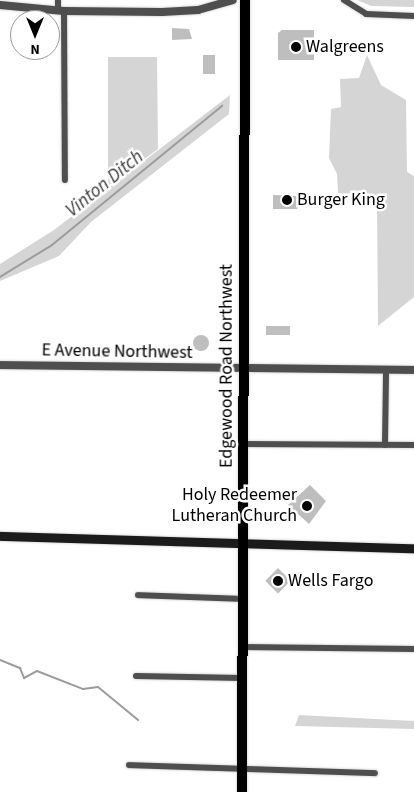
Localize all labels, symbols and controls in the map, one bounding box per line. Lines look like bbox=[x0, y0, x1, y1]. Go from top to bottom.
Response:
north arrow bbox=[10, 10, 60, 60]
place label: Walgreens bbox=[306, 36, 384, 58]
text: N bbox=[30, 39, 40, 59]
marker: Walgreens bbox=[290, 41, 302, 53]
water label: Vinton Ditch bbox=[62, 146, 148, 222]
place label: Burger King bbox=[297, 189, 385, 211]
marker: Burger King bbox=[281, 194, 293, 206]
street label: Edgewood Road Northwest bbox=[216, 264, 238, 468]
street label: E Avenue Northwest bbox=[41, 340, 193, 364]
place label: Holy Redeemer Lutheran Church bbox=[172, 485, 297, 528]
marker: Holy Redeemer Lutheran Church bbox=[301, 500, 313, 512]
place label: Wells Fargo bbox=[288, 570, 373, 592]
marker: Wells Fargo bbox=[272, 575, 284, 587]

